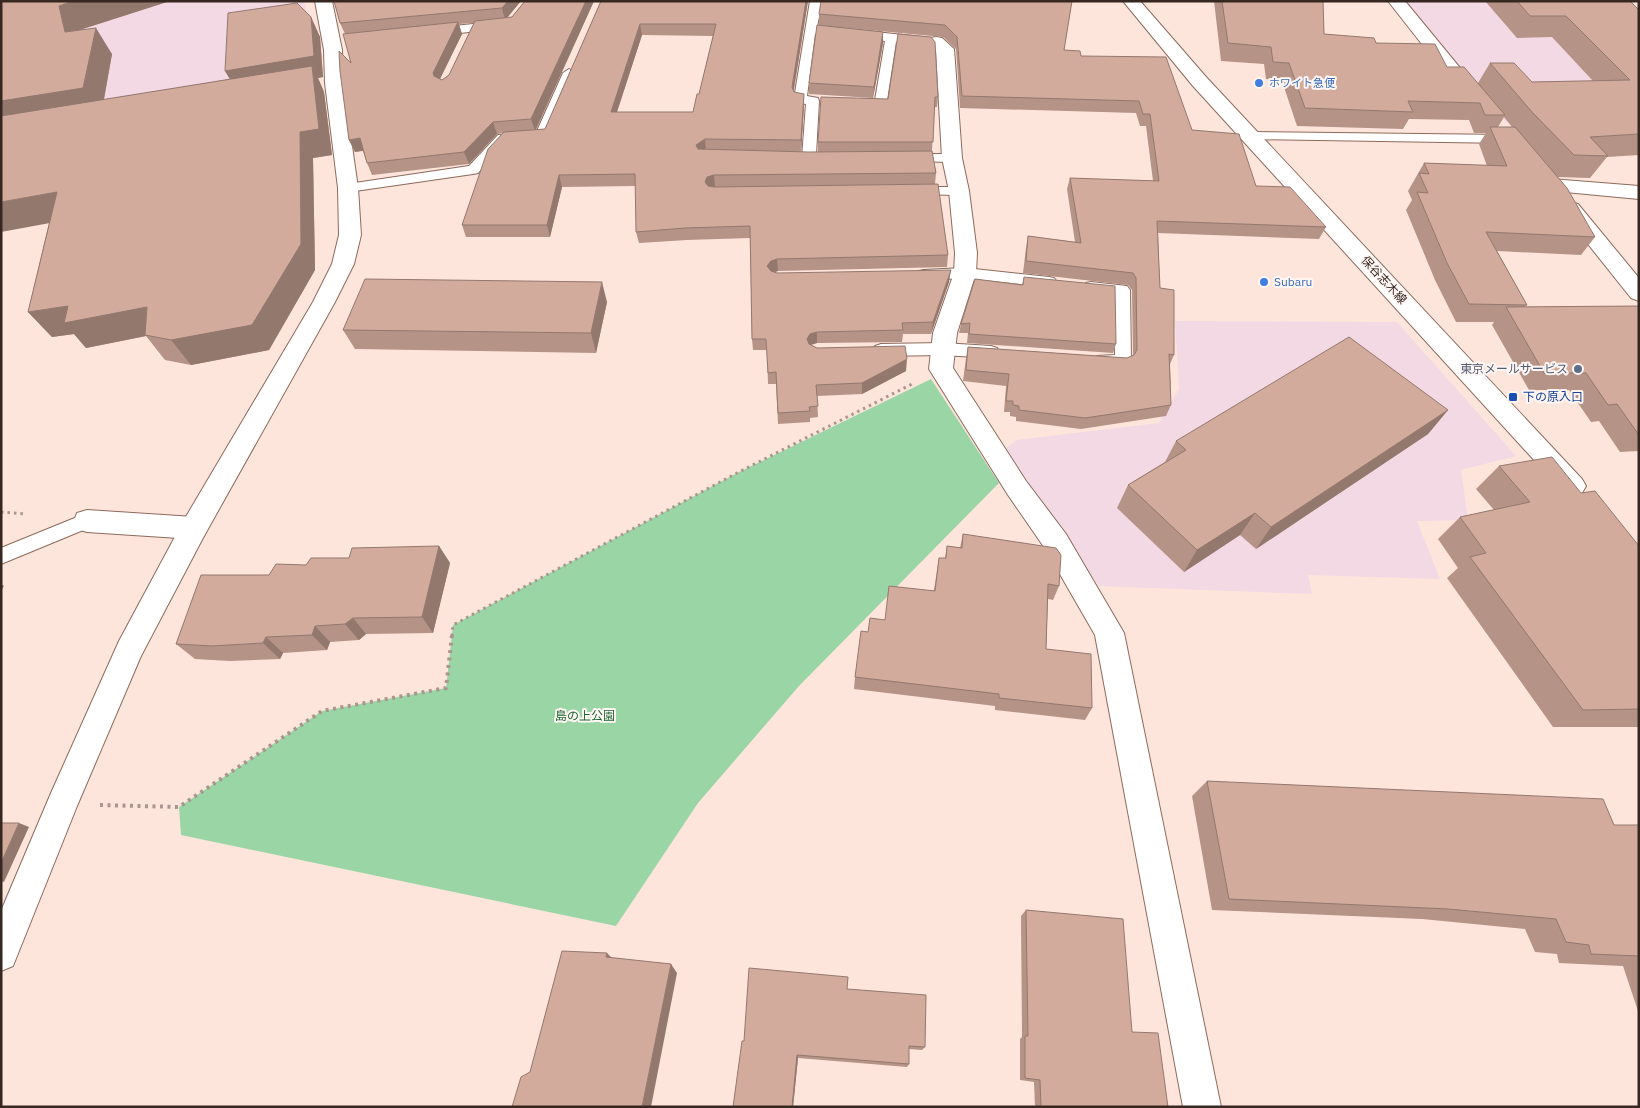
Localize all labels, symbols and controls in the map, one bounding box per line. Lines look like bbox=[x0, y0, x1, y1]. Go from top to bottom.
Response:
place label: ホワイト急便 bbox=[1269, 76, 1336, 90]
marker: ホワイト急便 bbox=[1253, 77, 1265, 89]
street label: 保谷志木線 bbox=[1358, 253, 1410, 307]
place label: Subaru bbox=[1274, 274, 1312, 289]
marker: Subaru bbox=[1258, 276, 1270, 288]
place label: 東京メールサービス bbox=[1460, 361, 1568, 376]
marker: 東京メールサービス bbox=[1572, 363, 1584, 375]
place label: 下の原入口 bbox=[1523, 389, 1583, 404]
marker: 下の原入口 bbox=[1507, 391, 1519, 403]
park label: 島の上公園 bbox=[555, 708, 615, 723]

